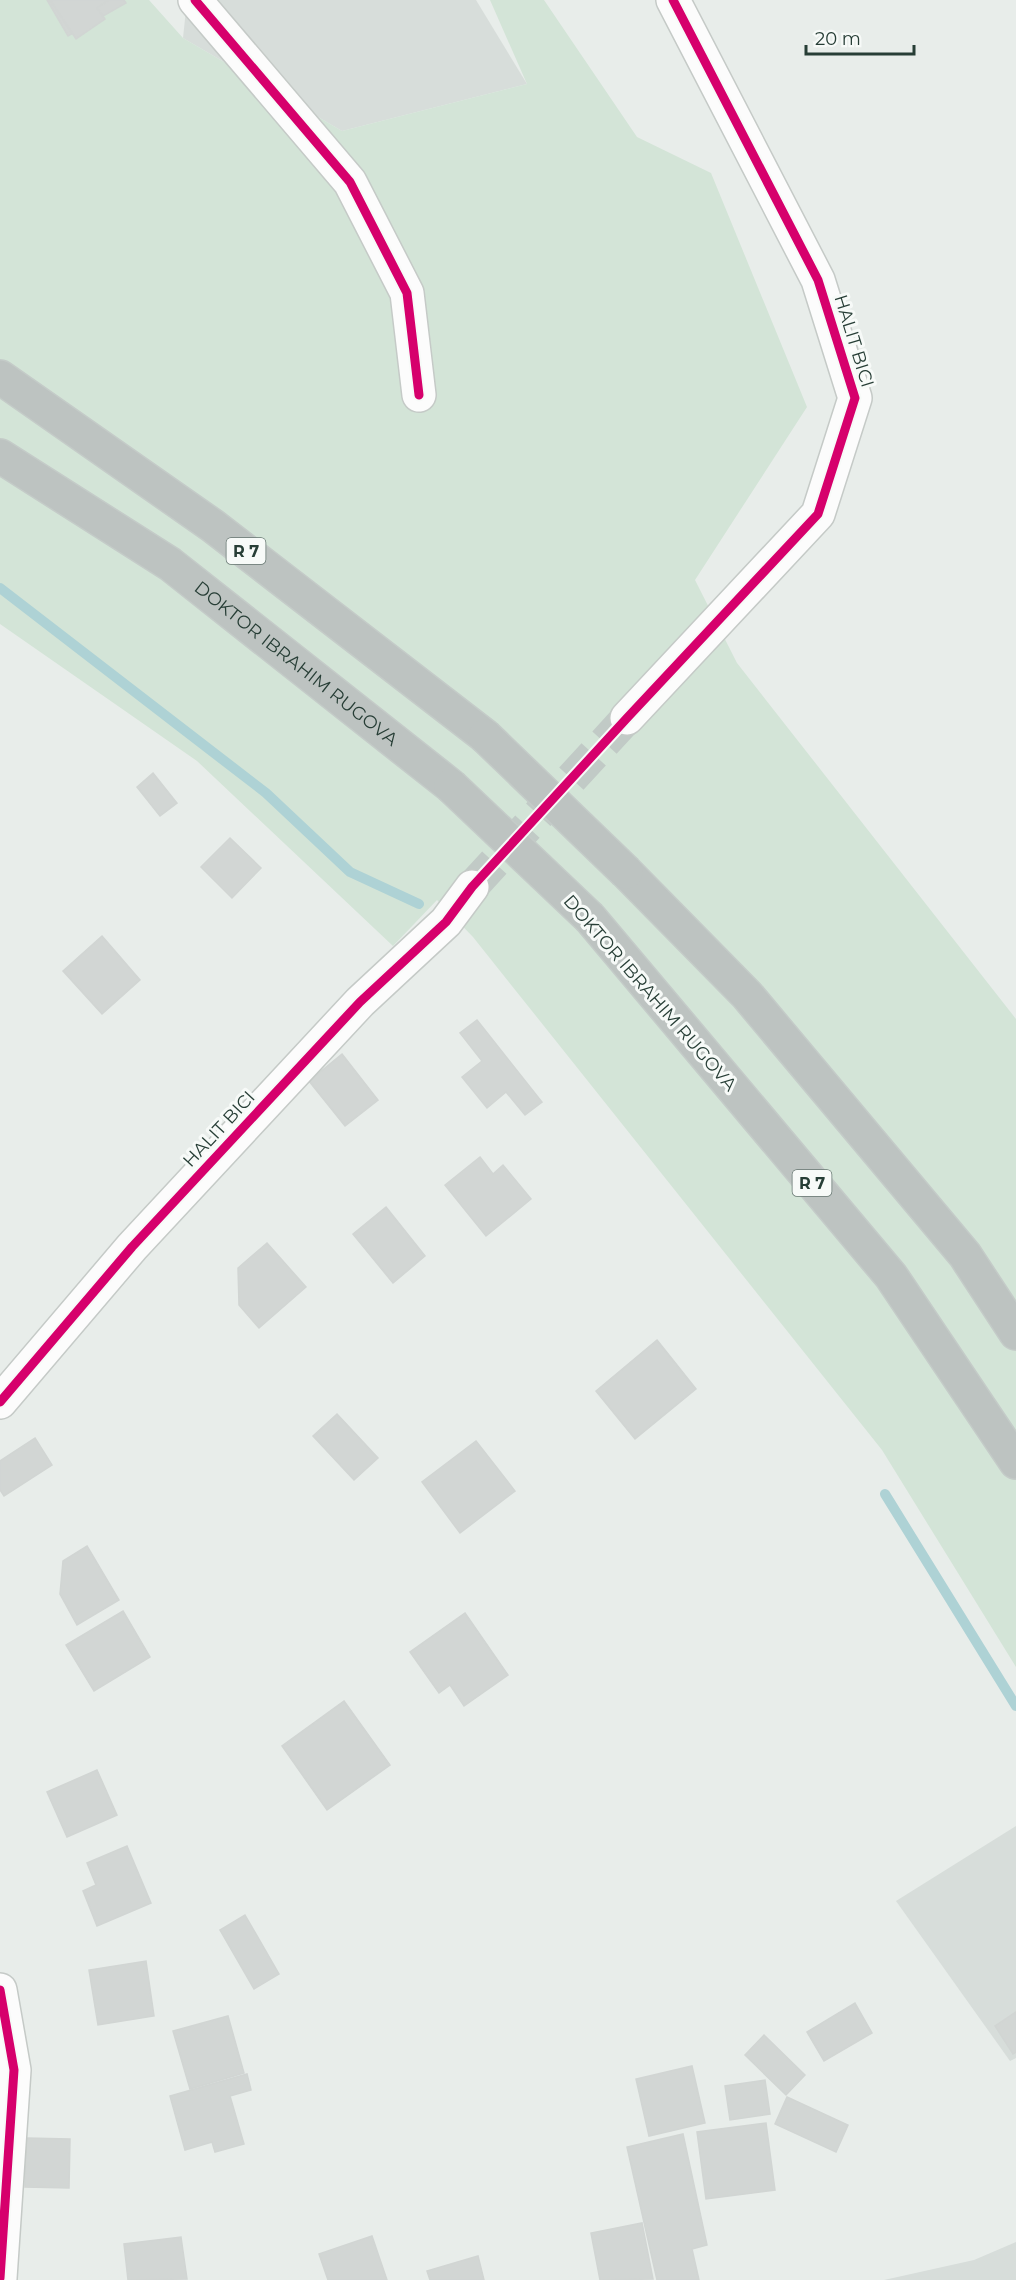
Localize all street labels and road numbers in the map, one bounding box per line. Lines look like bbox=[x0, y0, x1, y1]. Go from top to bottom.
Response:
street label: HALIT BICI bbox=[829, 292, 879, 390]
road number: R 7 bbox=[226, 538, 266, 564]
street label: DOKTOR IBRAHIM RUGOVA bbox=[190, 577, 402, 751]
street label: DOKTOR IBRAHIM RUGOVA bbox=[559, 890, 741, 1096]
street label: HALIT BICI bbox=[178, 1086, 260, 1172]
road number: R 7 bbox=[792, 1170, 832, 1196]

